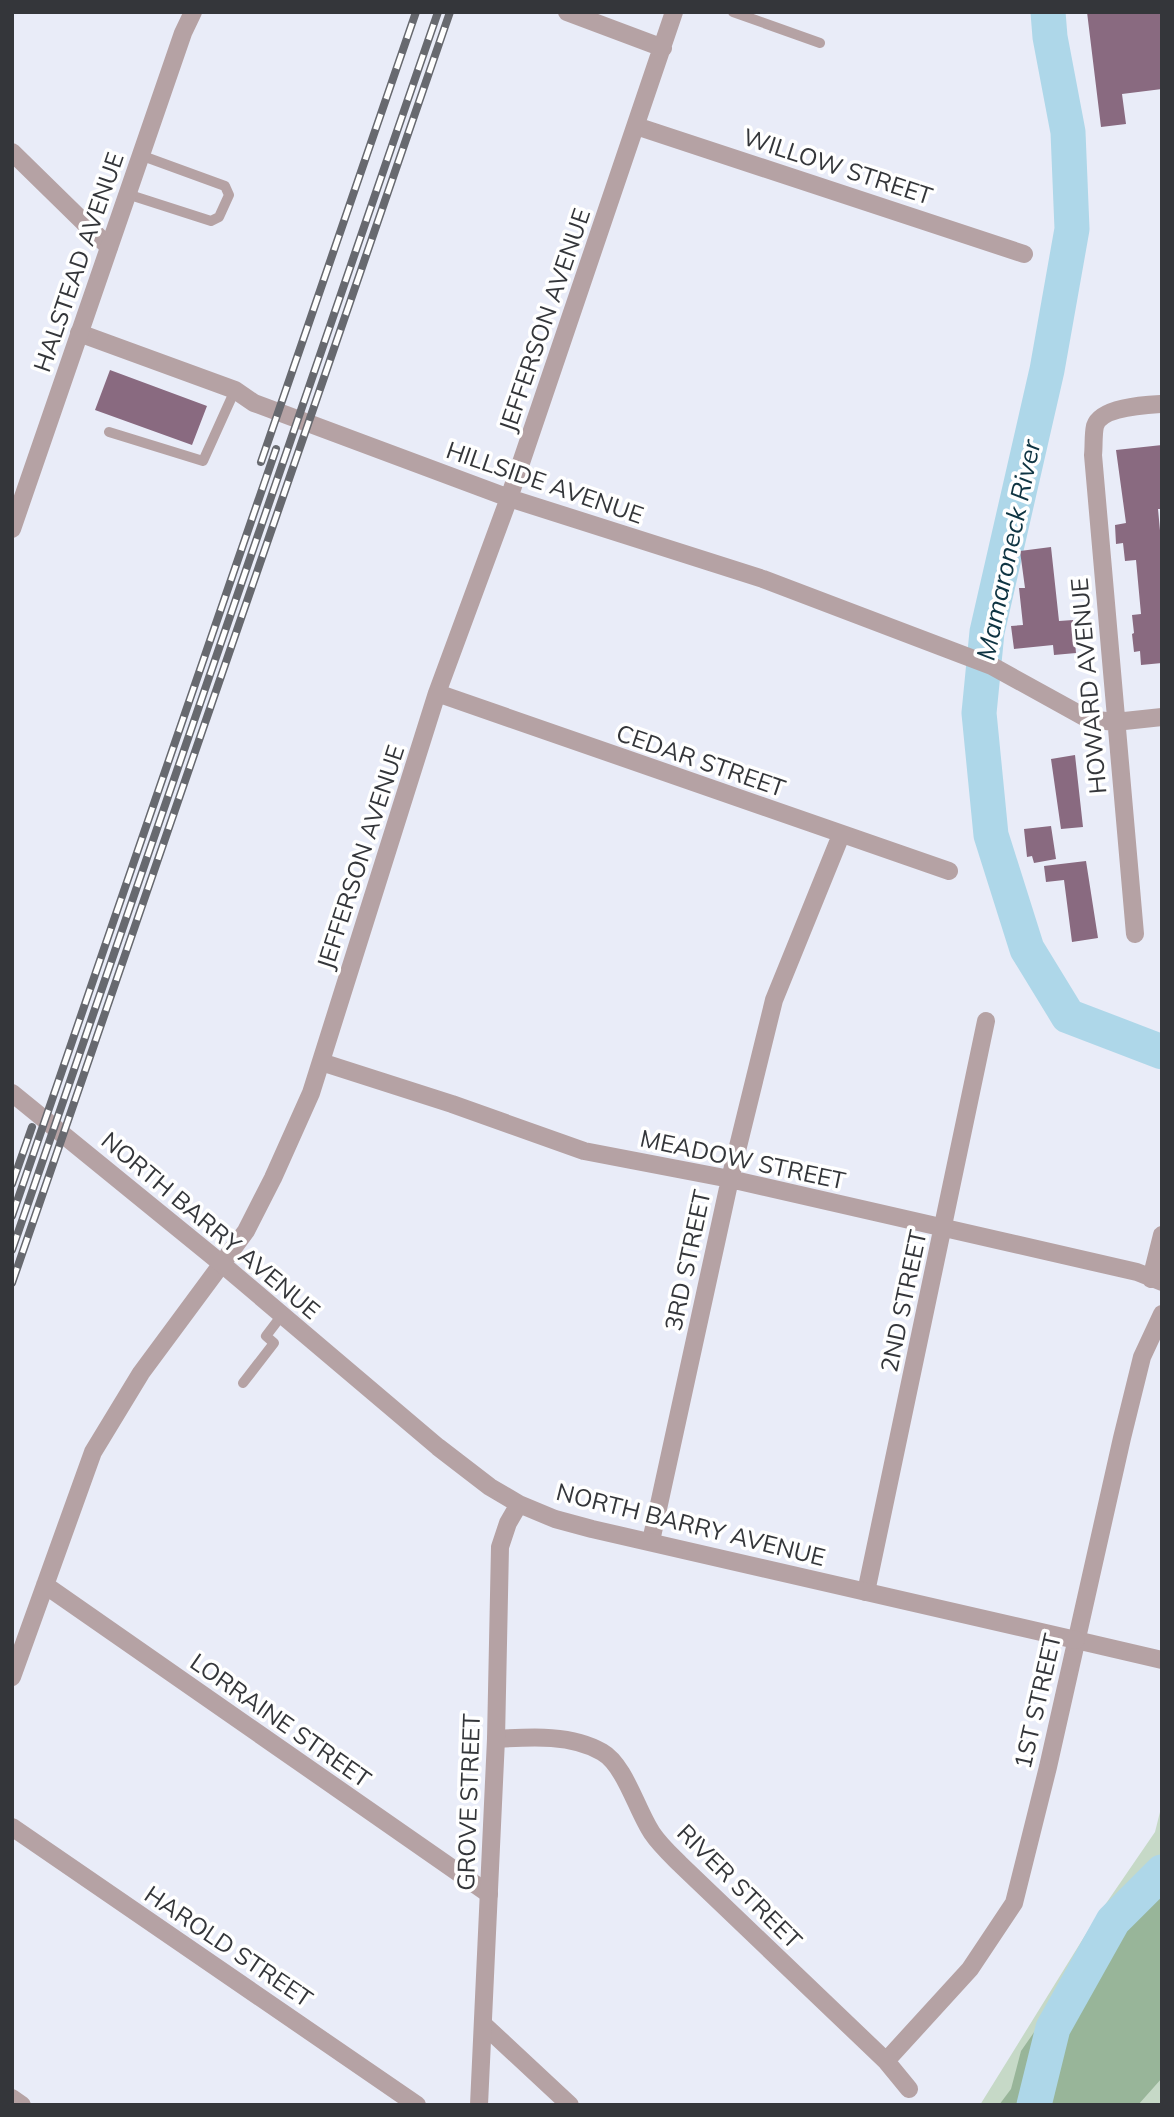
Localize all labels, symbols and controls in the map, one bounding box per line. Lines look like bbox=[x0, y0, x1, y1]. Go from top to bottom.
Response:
street label: WILLOW STREET bbox=[739, 121, 937, 211]
street label: HALSTEAD AVENUE bbox=[26, 148, 130, 376]
street label: JEFFERSON AVENUE bbox=[492, 204, 596, 436]
street label: HILLSIDE AVENUE bbox=[442, 434, 648, 530]
water label: Mamaroneck River bbox=[969, 435, 1048, 663]
street label: HOWARD AVENUE bbox=[1064, 577, 1112, 795]
street label: CEDAR STREET bbox=[613, 717, 790, 803]
street label: JEFFERSON AVENUE bbox=[310, 741, 410, 973]
street label: MEADOW STREET bbox=[638, 1123, 849, 1196]
street label: NORTH BARRY AVENUE bbox=[96, 1125, 326, 1325]
street label: 3RD STREET bbox=[657, 1186, 717, 1333]
street label: 2ND STREET bbox=[873, 1227, 933, 1375]
street label: NORTH BARRY AVENUE bbox=[553, 1476, 829, 1572]
street label: 1ST STREET bbox=[1007, 1630, 1067, 1772]
street label: LORRAINE STREET bbox=[185, 1646, 378, 1794]
street label: GROVE STREET bbox=[450, 1712, 486, 1891]
street label: RIVER STREET bbox=[671, 1817, 809, 1955]
street label: HAROLD STREET bbox=[139, 1879, 319, 2014]

